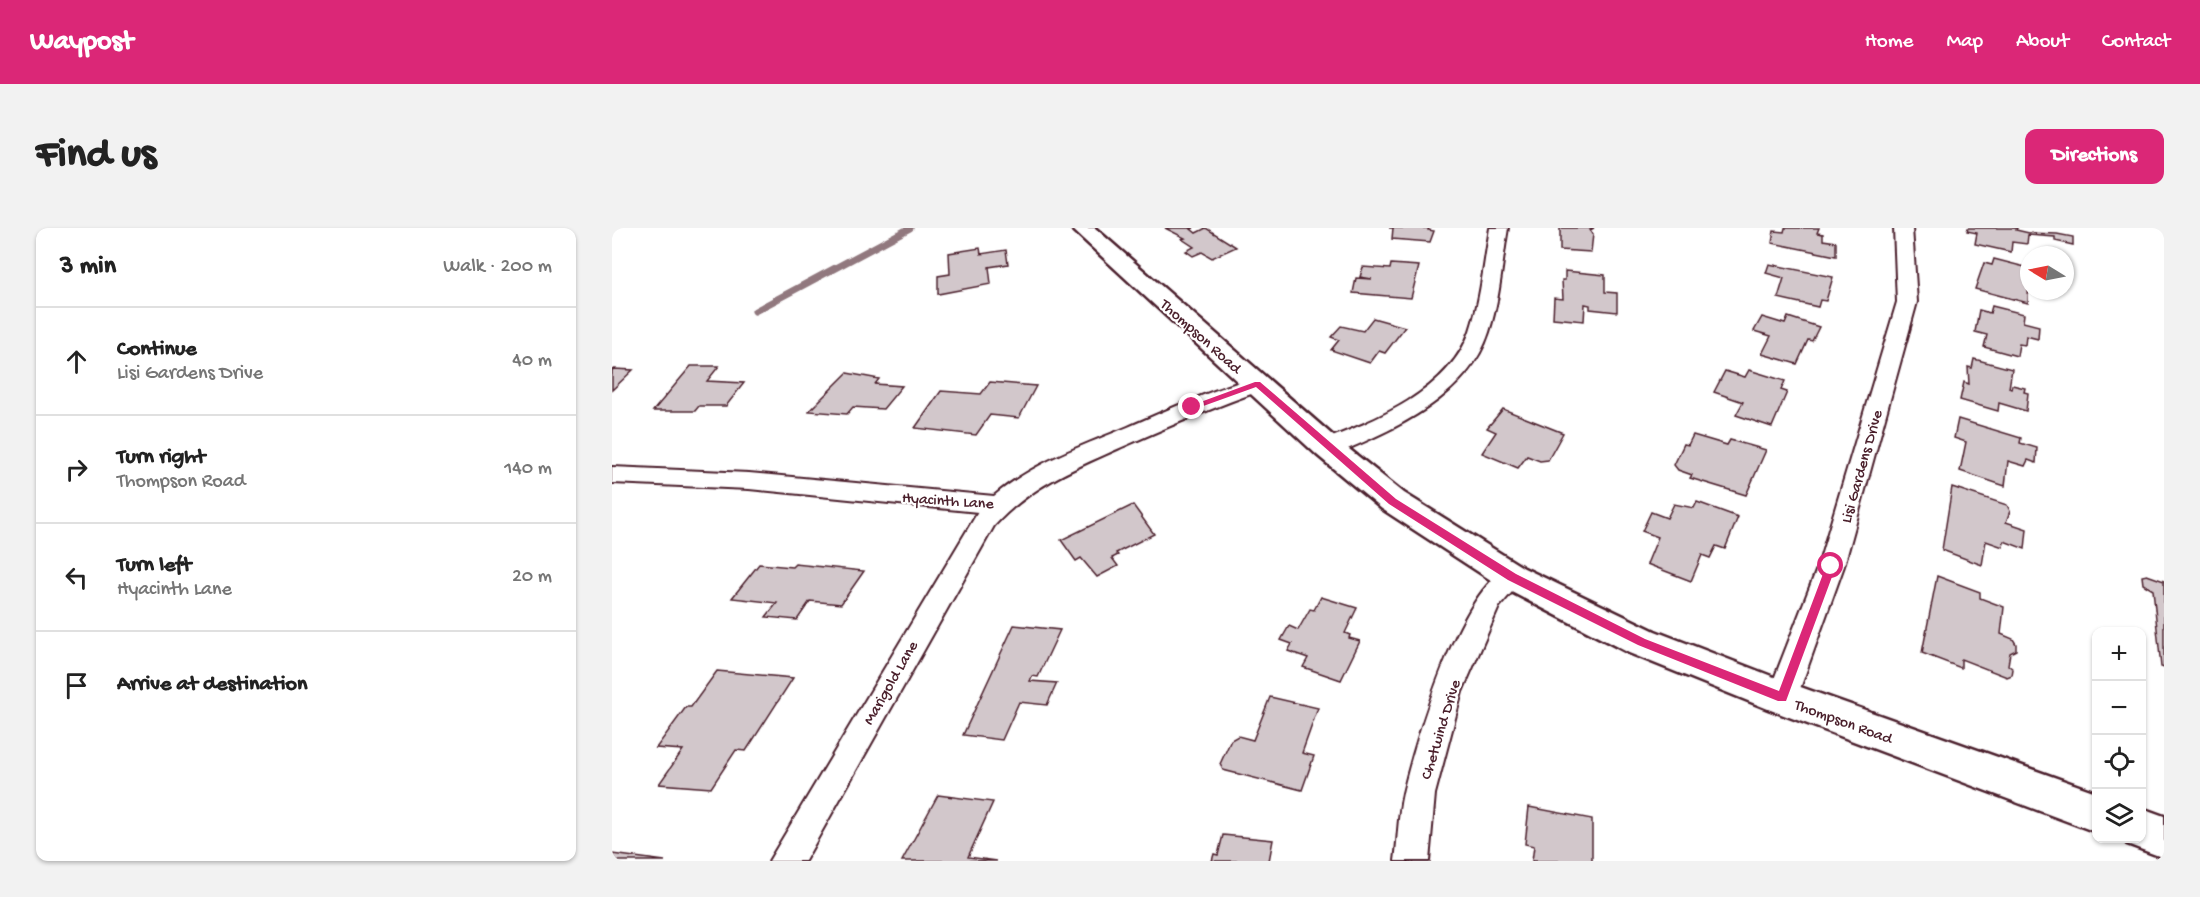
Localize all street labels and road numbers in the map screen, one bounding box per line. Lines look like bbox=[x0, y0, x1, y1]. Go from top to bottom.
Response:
street label: Thompson Road bbox=[1154, 295, 1245, 380]
street label: Lisi Gardens Drive bbox=[1838, 407, 1889, 526]
street label: Hyacinth Lane bbox=[901, 490, 995, 515]
street label: Marigold Lane bbox=[860, 638, 924, 729]
street label: Chetwind Drive bbox=[1418, 677, 1467, 782]
street label: Thompson Road bbox=[1790, 696, 1896, 750]

